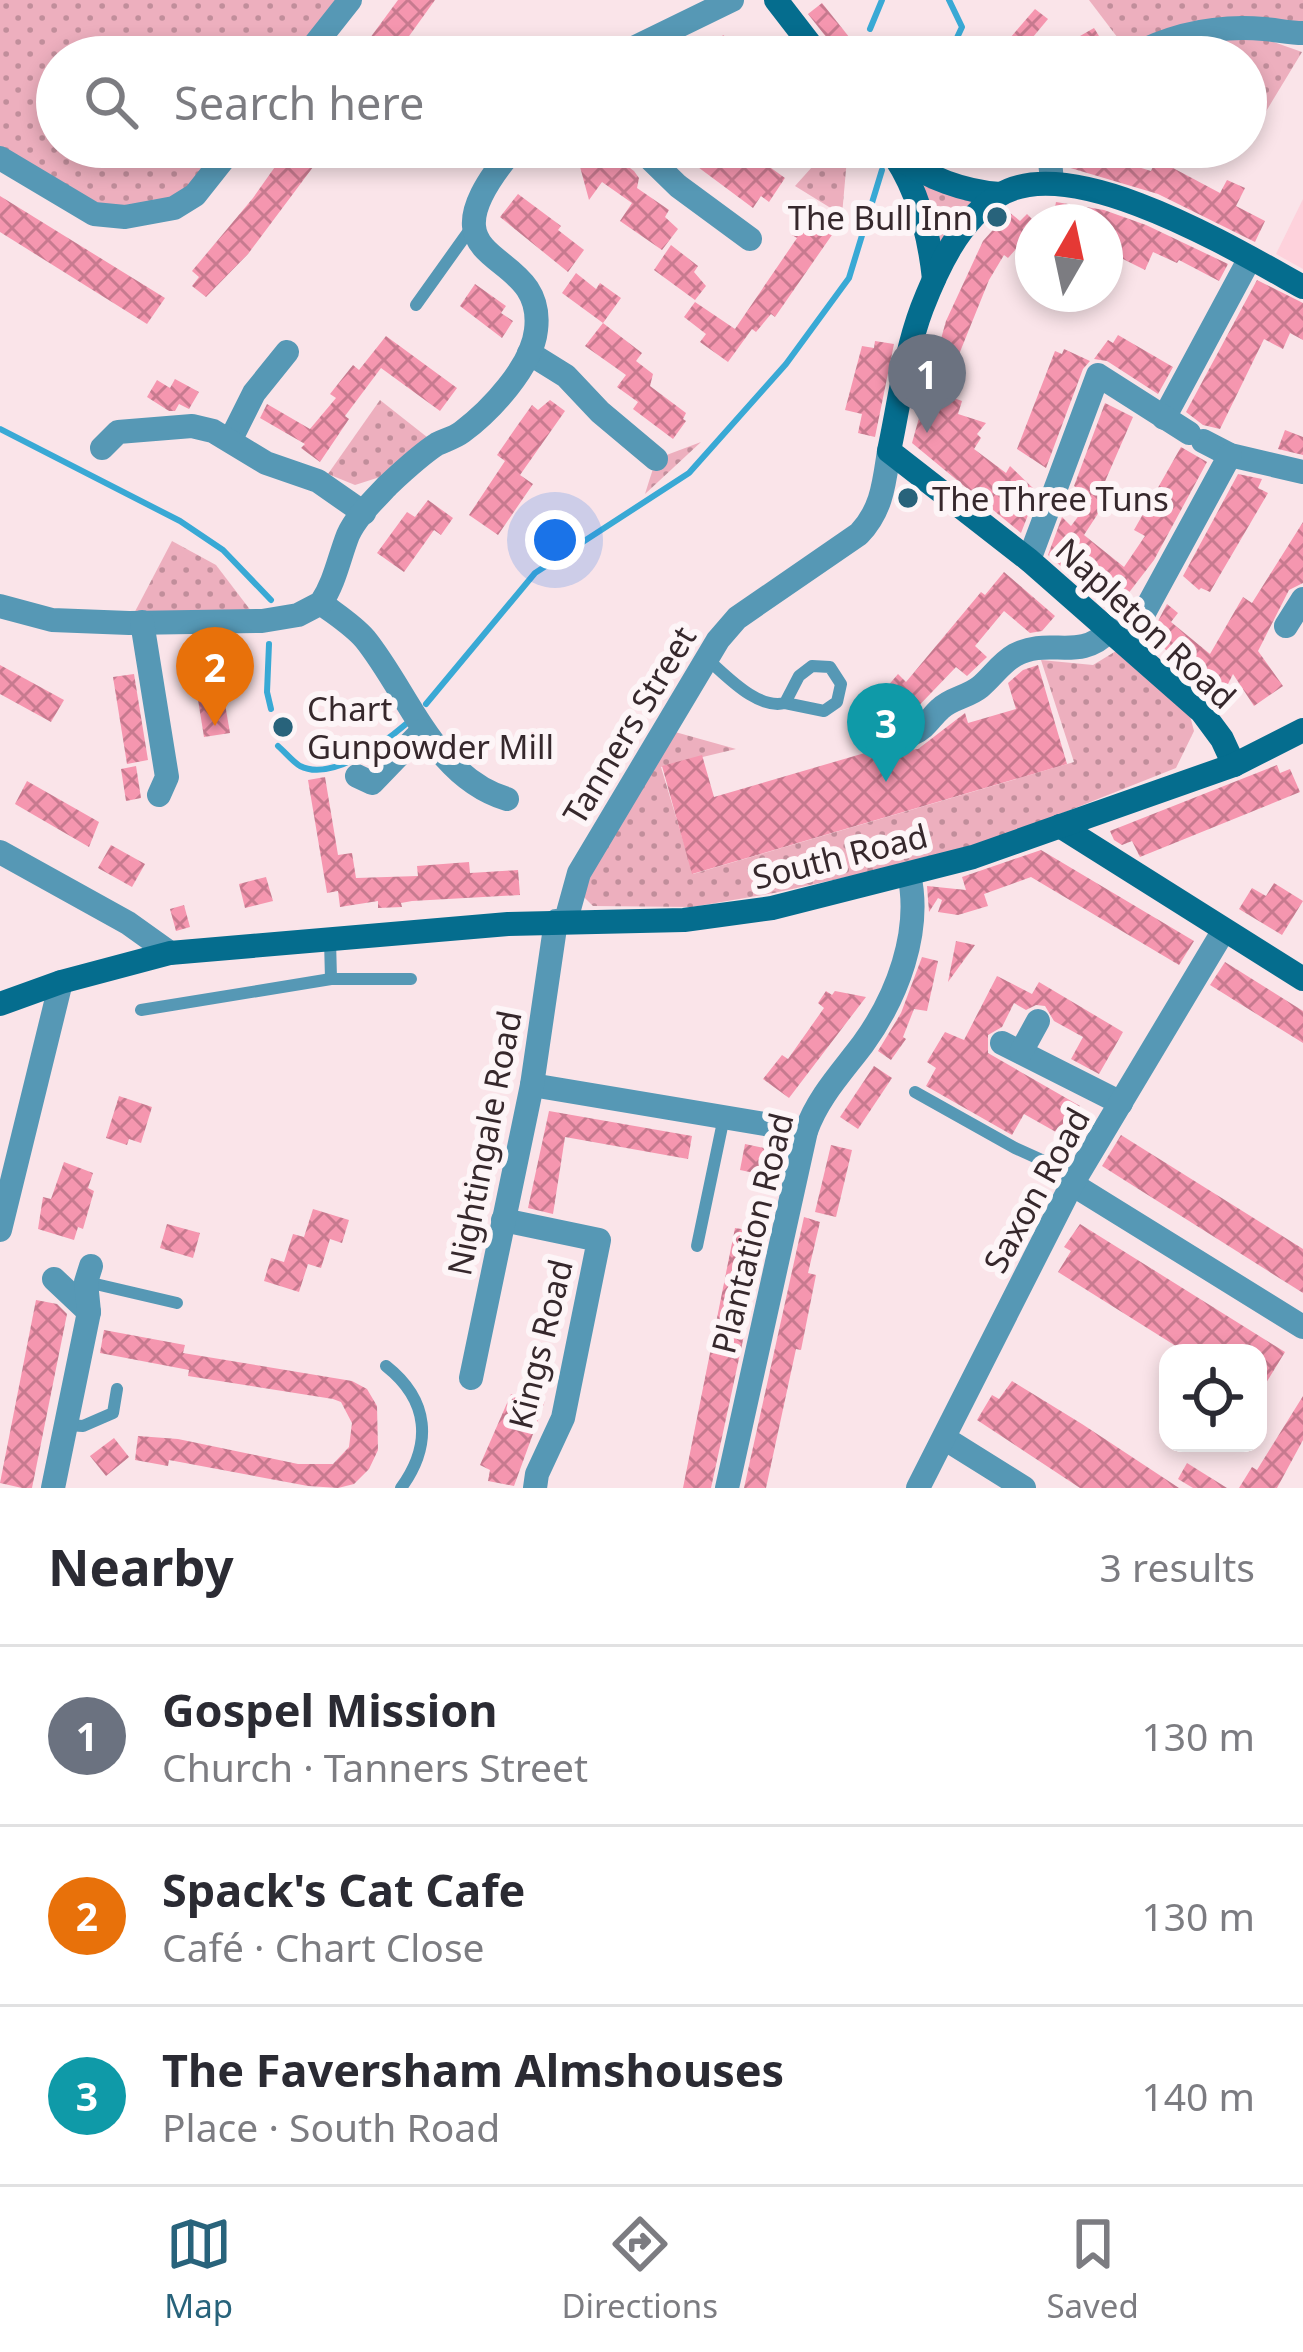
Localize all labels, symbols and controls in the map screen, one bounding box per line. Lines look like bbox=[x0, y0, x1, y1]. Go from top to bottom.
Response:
search box bbox=[36, 36, 1267, 168]
icon: search bbox=[78, 69, 144, 135]
text: Search here bbox=[174, 72, 424, 133]
place label: The Bull Inn bbox=[788, 195, 973, 240]
marker: The Bull Inn bbox=[984, 204, 1010, 230]
north arrow bbox=[1015, 204, 1123, 312]
pin: 1 bbox=[888, 334, 966, 433]
place label: The Three Tuns bbox=[932, 476, 1169, 521]
marker: The Three Tuns bbox=[895, 485, 921, 511]
your location bbox=[525, 510, 585, 570]
street label: Napleton Road bbox=[1046, 528, 1246, 718]
street label: Tanners Street bbox=[552, 617, 706, 832]
pin: 2 bbox=[176, 627, 254, 726]
pin: 3 bbox=[847, 683, 925, 782]
place label: Chart Gunpowder Mill bbox=[307, 686, 554, 769]
marker: Chart Gunpowder Mill bbox=[270, 714, 296, 740]
street label: South Road bbox=[748, 813, 932, 899]
street label: Nightingale Road bbox=[436, 1007, 532, 1279]
street label: Saxon Road bbox=[972, 1100, 1100, 1280]
street label: Plantation Road bbox=[700, 1108, 804, 1358]
street label: Kings Road bbox=[497, 1254, 583, 1434]
map controls bbox=[1159, 1344, 1267, 1452]
button: locate bbox=[1159, 1344, 1267, 1452]
text: Nearby bbox=[48, 1531, 234, 1601]
text: 3 results bbox=[1100, 1540, 1255, 1593]
text: Gospel Mission bbox=[162, 1679, 498, 1740]
text: 1 bbox=[76, 1709, 98, 1762]
text: 130 m bbox=[1141, 1709, 1255, 1762]
text: Church · Tanners Street bbox=[162, 1740, 588, 1793]
text: Spack's Cat Cafe bbox=[162, 1859, 525, 1920]
text: 2 bbox=[76, 1889, 98, 1942]
text: 130 m bbox=[1141, 1889, 1255, 1942]
text: Café · Chart Close bbox=[162, 1920, 485, 1973]
text: The Faversham Almshouses bbox=[162, 2039, 784, 2100]
text: 3 bbox=[76, 2069, 98, 2122]
text: 140 m bbox=[1141, 2069, 1255, 2122]
text: Place · South Road bbox=[162, 2100, 500, 2153]
tab: Map bbox=[164, 2211, 233, 2328]
tab: Directions bbox=[561, 2211, 718, 2328]
tab: Saved bbox=[1046, 2211, 1139, 2328]

